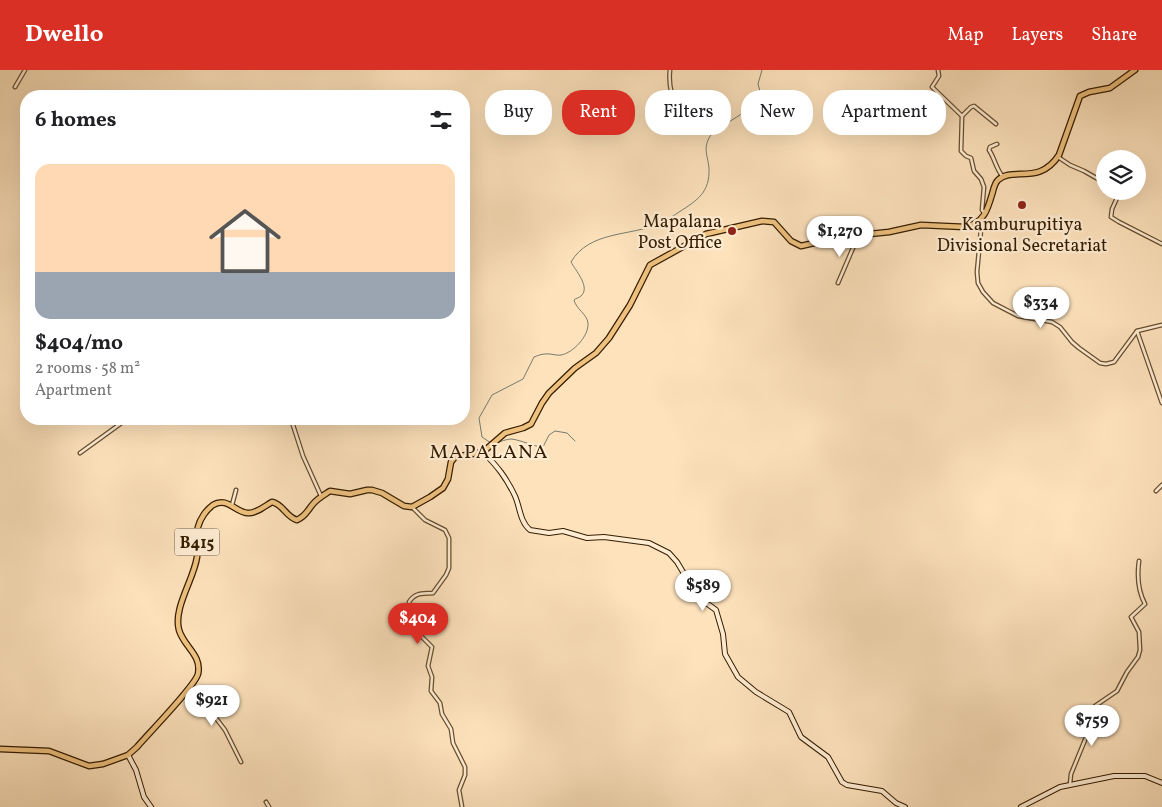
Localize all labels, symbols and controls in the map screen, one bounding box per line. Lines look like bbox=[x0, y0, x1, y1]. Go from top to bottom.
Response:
text: Dwello bbox=[25, 18, 103, 52]
text: Map bbox=[947, 23, 983, 48]
text: Layers bbox=[1011, 23, 1063, 48]
text: Share bbox=[1091, 23, 1137, 48]
chip: Buy bbox=[485, 90, 552, 135]
chip: Rent bbox=[562, 90, 635, 135]
chip: Filters bbox=[645, 90, 731, 135]
chip: New bbox=[741, 90, 813, 135]
chip: Apartment bbox=[823, 90, 946, 135]
text: 6 homes bbox=[35, 106, 116, 135]
icon: filters bbox=[427, 106, 455, 134]
map controls bbox=[1096, 150, 1146, 200]
button: layers bbox=[1096, 150, 1146, 200]
icon: home bbox=[200, 196, 290, 286]
marker: Kamburupitiya Divisional Secretariat bbox=[1016, 199, 1028, 211]
place label: Mapalana Post Office bbox=[638, 210, 722, 256]
place label: Kamburupitiya Divisional Secretariat bbox=[937, 213, 1107, 259]
pin: $1,270 bbox=[799, 216, 881, 258]
text: $1,270 bbox=[817, 221, 863, 243]
marker: Mapalana Post Office bbox=[726, 225, 738, 237]
pin: $334 bbox=[1011, 286, 1071, 329]
text: $334 bbox=[1024, 292, 1058, 314]
text: $404/mo bbox=[35, 329, 123, 358]
text: 2 rooms · 58 m² bbox=[35, 358, 140, 380]
text: Apartment bbox=[35, 380, 112, 402]
district label: MAPALANA bbox=[429, 439, 549, 467]
road number: B415 bbox=[174, 528, 220, 556]
pin: $589 bbox=[673, 570, 733, 612]
text: $589 bbox=[686, 575, 720, 597]
pin: $404 bbox=[388, 602, 448, 645]
text: $404 bbox=[399, 608, 437, 630]
pin: $921 bbox=[182, 684, 242, 727]
text: $921 bbox=[196, 690, 228, 712]
pin: $759 bbox=[1062, 704, 1122, 747]
text: $759 bbox=[1076, 710, 1108, 732]

